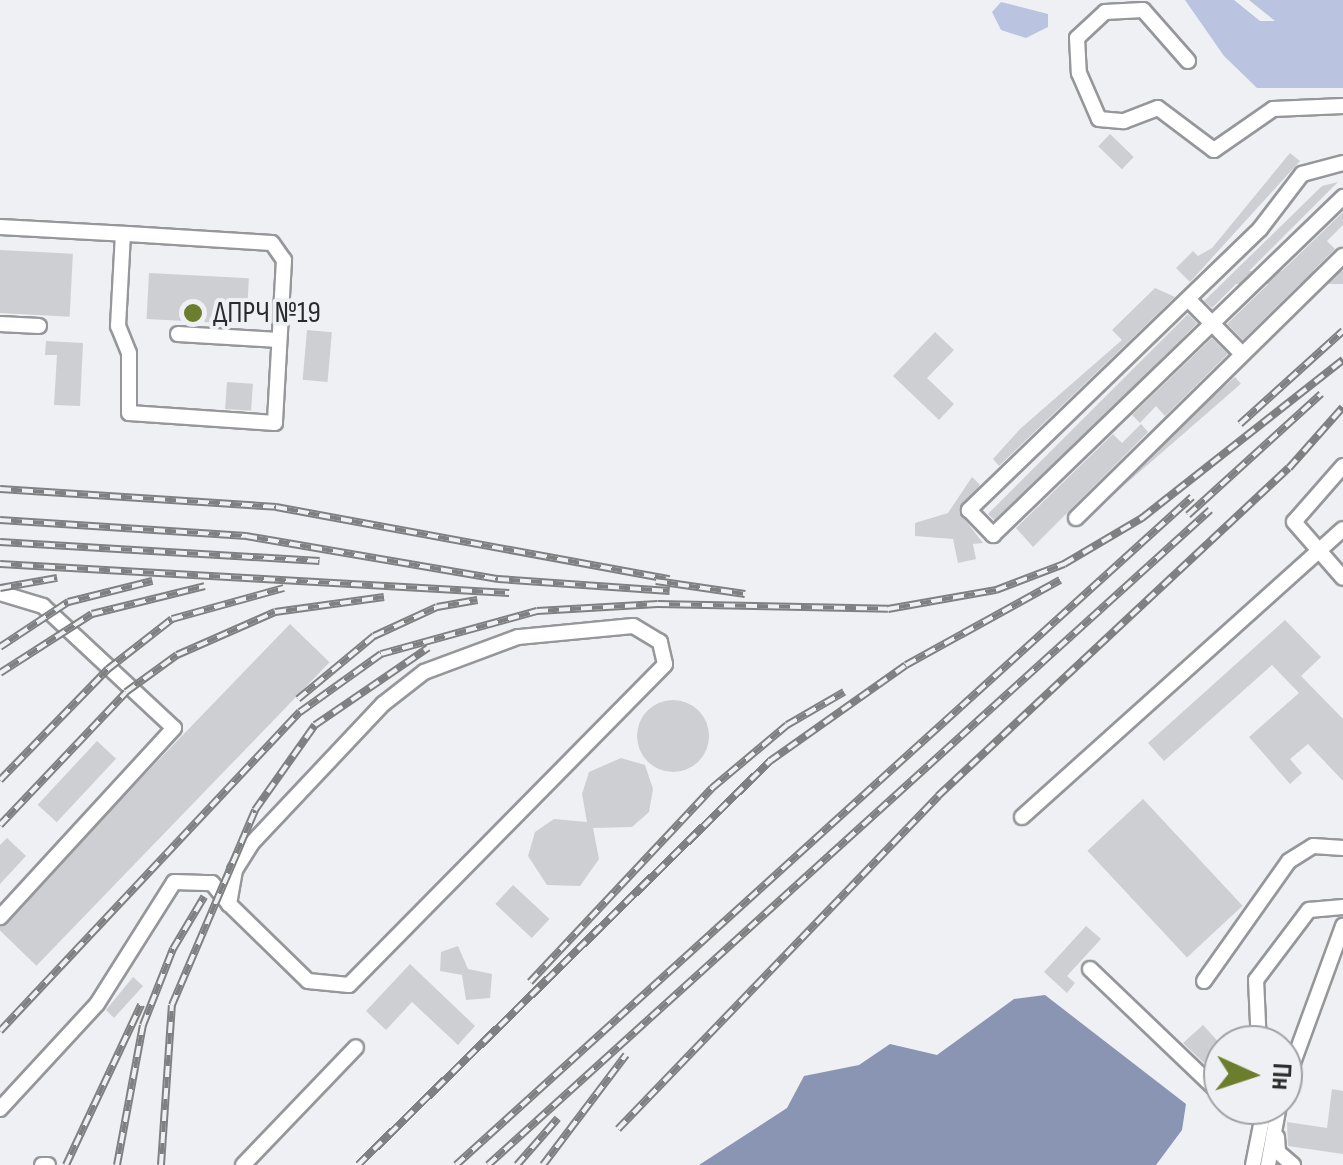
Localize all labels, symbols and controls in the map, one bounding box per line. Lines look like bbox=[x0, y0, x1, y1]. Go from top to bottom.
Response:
place label: ДПРЧ №19 bbox=[213, 295, 321, 331]
marker: ДПРЧ №19 bbox=[182, 302, 204, 324]
north arrow bbox=[1203, 1025, 1303, 1125]
text: Пн bbox=[1264, 1062, 1299, 1091]

